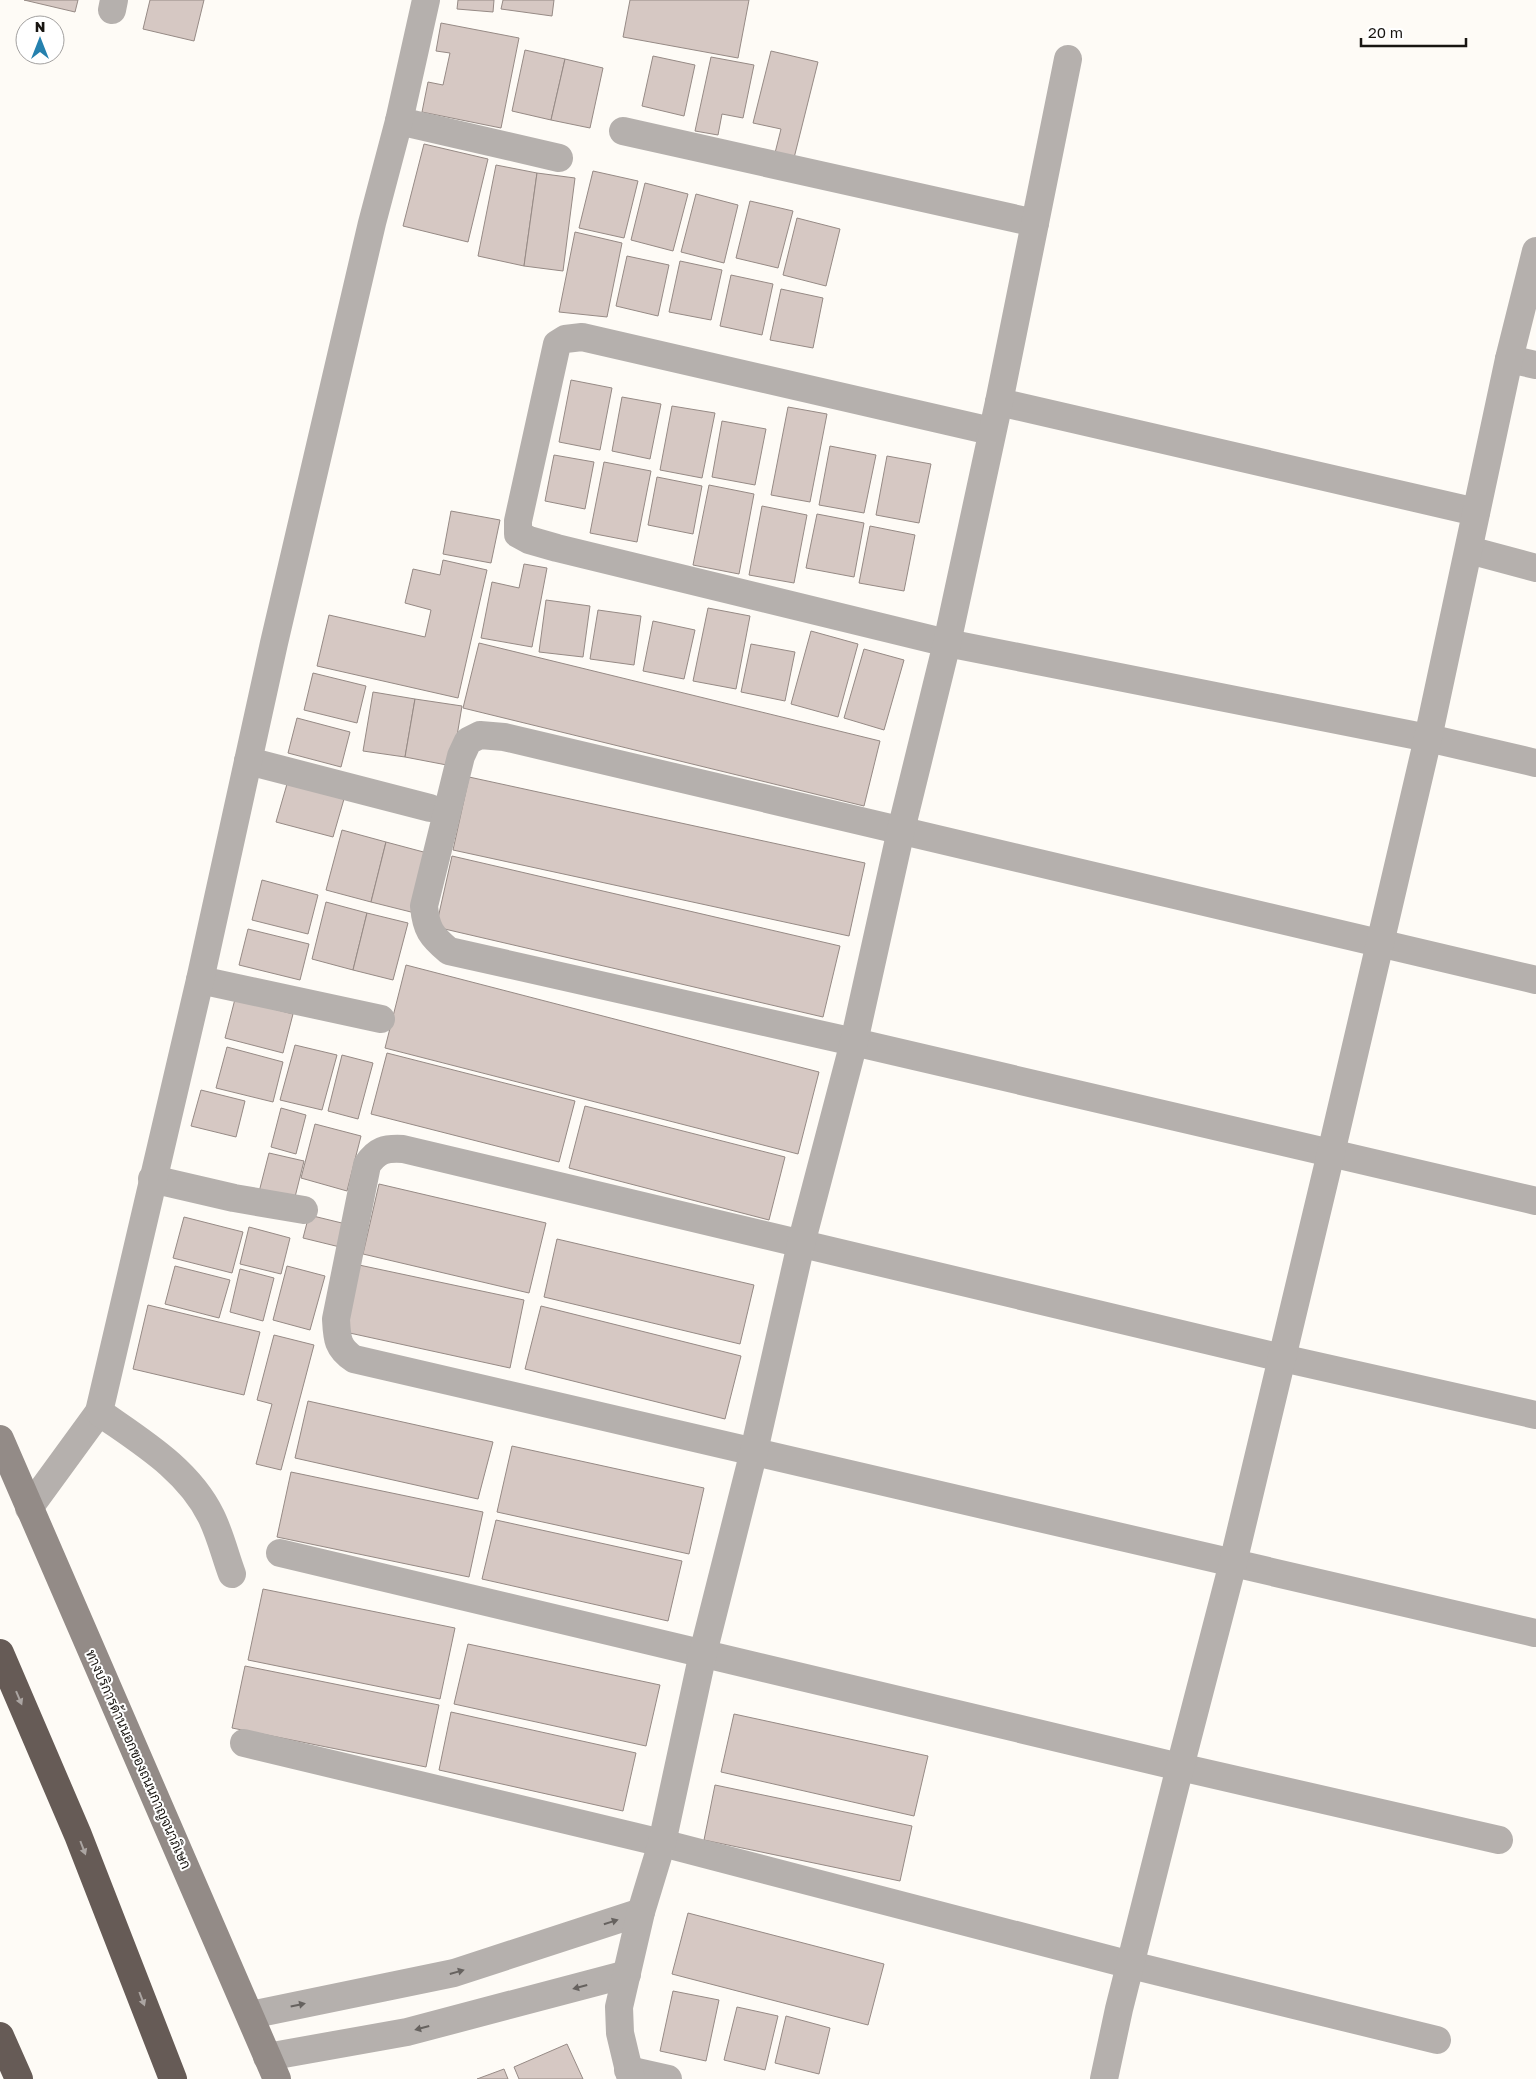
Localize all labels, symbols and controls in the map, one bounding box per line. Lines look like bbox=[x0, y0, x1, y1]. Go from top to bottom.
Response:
north arrow bbox=[15, 15, 65, 65]
scale bar bbox=[1361, 15, 1466, 47]
text: N bbox=[35, 18, 45, 35]
text: 20 m bbox=[1368, 23, 1403, 41]
street label: ทางบริการด้านนอกของถนนกาญจนาภิเษก bbox=[82, 1647, 195, 1872]
one-way arrow bbox=[16, 1691, 24, 1705]
one-way arrow bbox=[80, 1840, 87, 1855]
one-way arrow bbox=[604, 1917, 619, 1925]
one-way arrow bbox=[449, 1968, 464, 1976]
one-way arrow bbox=[572, 1983, 587, 1991]
one-way arrow bbox=[138, 1992, 146, 2007]
one-way arrow bbox=[290, 2001, 305, 2009]
one-way arrow bbox=[415, 2024, 430, 2032]

